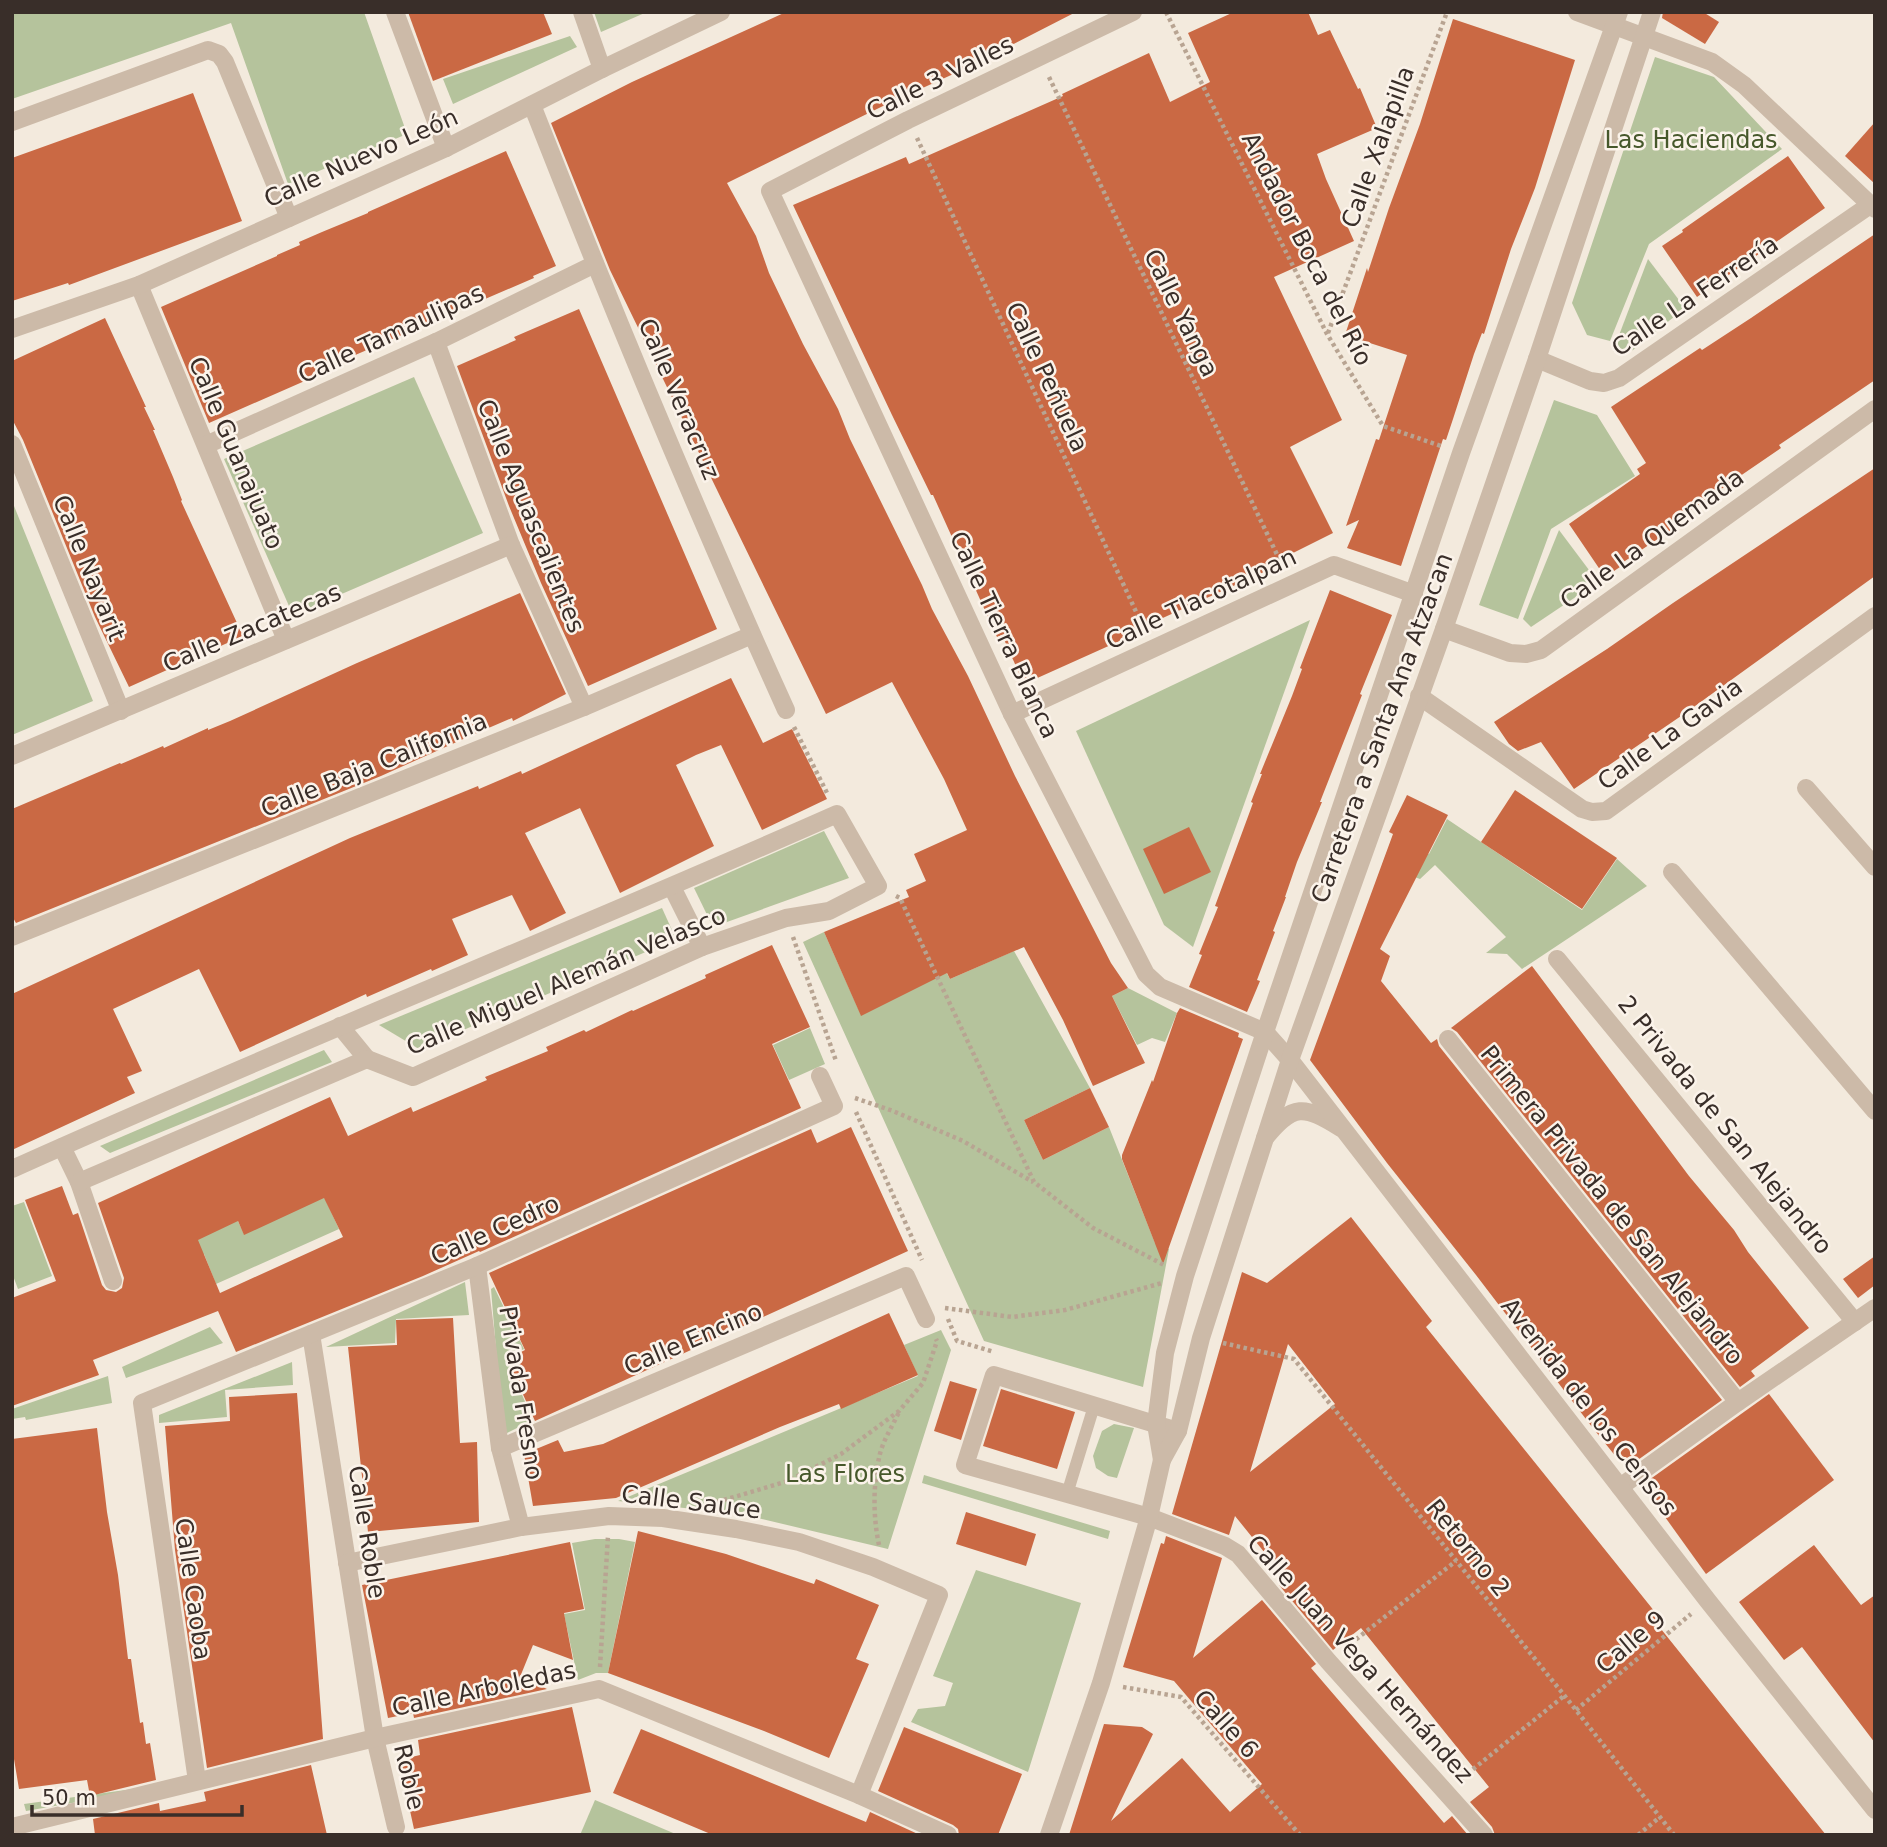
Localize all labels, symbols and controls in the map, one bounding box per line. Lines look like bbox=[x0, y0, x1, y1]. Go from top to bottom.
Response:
street label: Calle 3 Valles bbox=[862, 30, 1018, 126]
street label: Calle Xalapilla bbox=[1336, 62, 1420, 232]
street label: Calle Nuevo León bbox=[260, 103, 462, 213]
park label: Las Haciendas bbox=[1604, 126, 1778, 154]
street label: Andador Boca del Río bbox=[1236, 128, 1378, 370]
street label: Calle La Ferrería bbox=[1606, 230, 1784, 362]
street label: Calle Yanga bbox=[1138, 245, 1224, 381]
street label: Calle Tamaulipas bbox=[294, 279, 488, 389]
street label: Calle Peñuela bbox=[1000, 298, 1094, 456]
street label: Calle Veracruz bbox=[633, 314, 725, 484]
street label: Calle Guanajuato bbox=[183, 353, 289, 553]
street label: Calle Aguascalientes bbox=[471, 395, 591, 637]
street label: Calle La Quemada bbox=[1555, 463, 1749, 615]
street label: Calle Nayarit bbox=[47, 491, 131, 645]
street label: Calle Tierra Blanca bbox=[944, 527, 1064, 743]
street label: Calle Tlacotalpan bbox=[1101, 543, 1301, 655]
street label: Carretera a Santa Ana Atzacan bbox=[1305, 549, 1459, 907]
street label: Calle Zacatecas bbox=[159, 578, 345, 678]
street label: Calle La Gavia bbox=[1592, 672, 1748, 796]
street label: Calle Baja California bbox=[257, 707, 491, 823]
street label: Calle Miguel Alemán Velasco bbox=[402, 901, 730, 1061]
street label: 2 Privada de San Alejandro bbox=[1612, 990, 1838, 1260]
street label: Primera Privada de San Alejandro bbox=[1475, 1040, 1749, 1370]
street label: Calle Cedro bbox=[426, 1189, 564, 1271]
street label: Avenida de los Censos bbox=[1495, 1292, 1683, 1522]
street label: Calle Encino bbox=[620, 1297, 766, 1381]
street label: Privada Fresno bbox=[493, 1304, 549, 1482]
park label: Las Flores bbox=[785, 1460, 905, 1488]
street label: Calle Roble bbox=[343, 1464, 391, 1600]
street label: Calle Sauce bbox=[620, 1480, 762, 1524]
street label: Retorno 2 bbox=[1420, 1494, 1516, 1602]
street label: Calle Caoba bbox=[169, 1516, 217, 1662]
street label: Calle Juan Vega Hernández bbox=[1241, 1529, 1479, 1789]
street label: Calle 9 bbox=[1590, 1605, 1672, 1679]
street label: Calle Arboledas bbox=[389, 1656, 579, 1722]
street label: Calle 6 bbox=[1188, 1684, 1264, 1764]
street label: Roble bbox=[388, 1741, 430, 1813]
scale bar bbox=[32, 1773, 242, 1817]
text: 50 m bbox=[42, 1786, 96, 1810]

